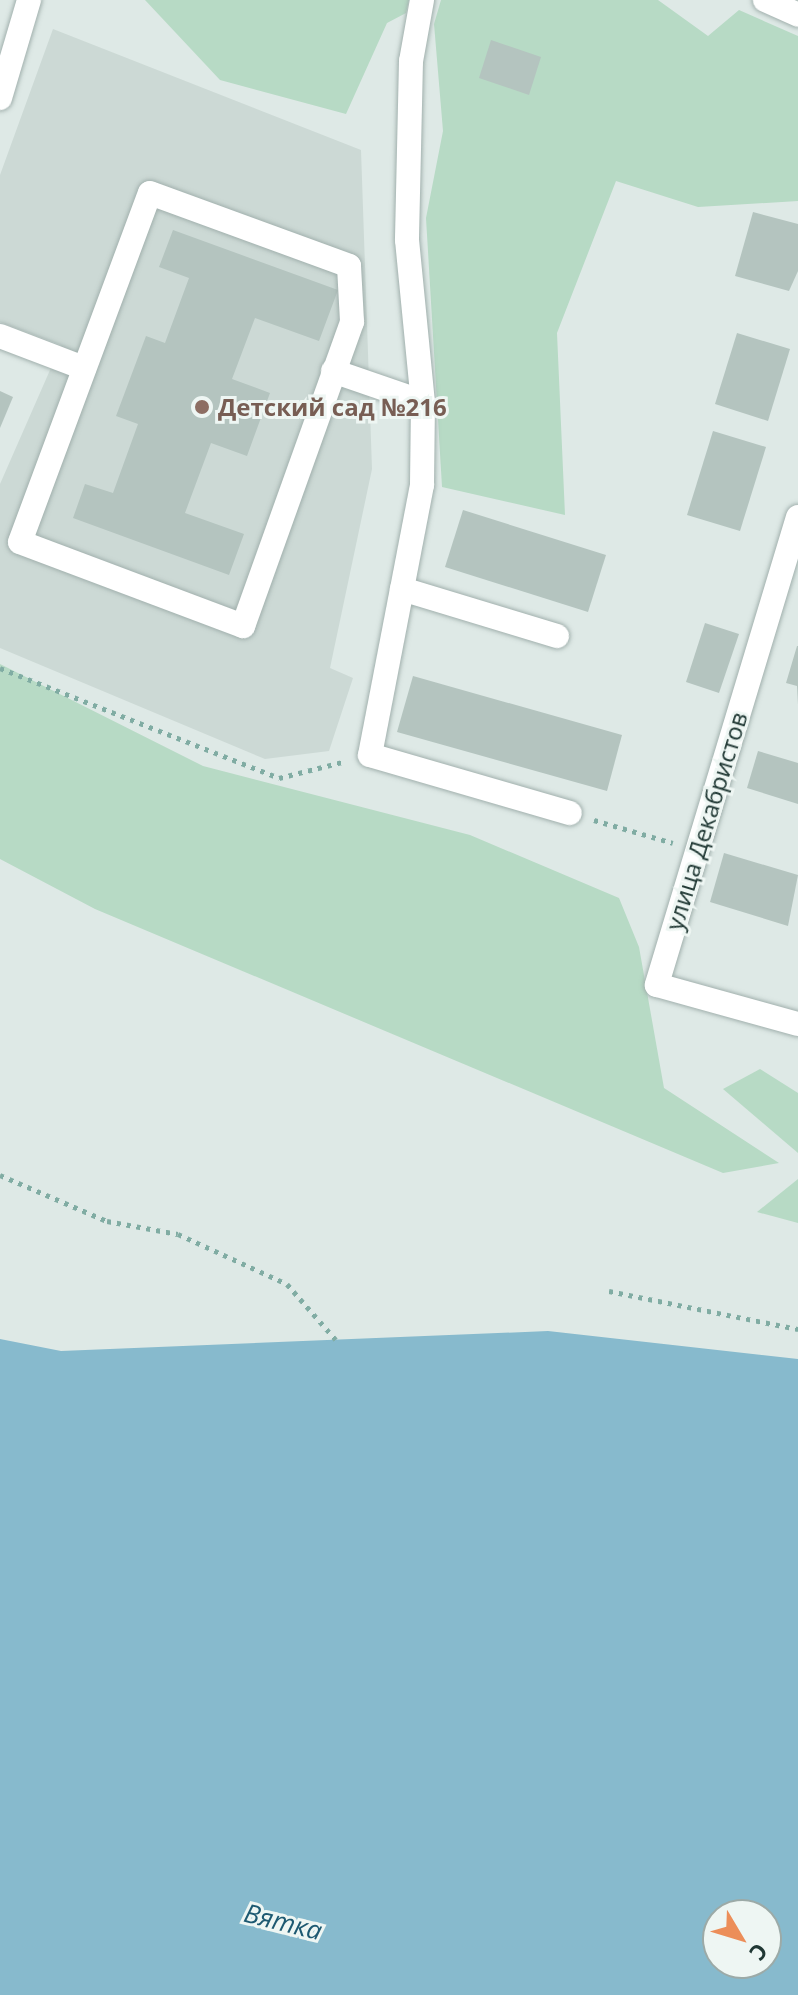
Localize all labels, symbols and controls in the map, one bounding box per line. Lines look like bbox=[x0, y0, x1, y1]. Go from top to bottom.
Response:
place label: Детский сад №216 bbox=[218, 393, 447, 421]
marker: Детский сад №216 bbox=[193, 398, 211, 416]
street label: улица Декабристов bbox=[659, 709, 753, 933]
water label: Вятка bbox=[241, 1897, 325, 1947]
north arrow bbox=[702, 1899, 782, 1979]
text: С bbox=[743, 1938, 775, 1967]

